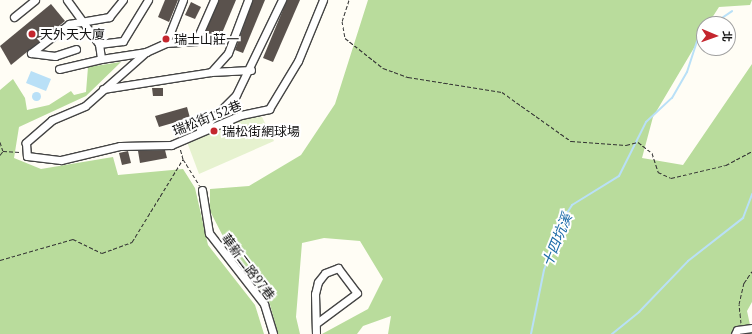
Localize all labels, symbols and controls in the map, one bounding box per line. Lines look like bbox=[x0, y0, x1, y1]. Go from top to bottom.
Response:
north arrow bbox=[696, 16, 736, 56]
place label: 天外天大廈 bbox=[40, 26, 105, 42]
marker: 天外天大廈 bbox=[27, 29, 37, 39]
place label: 瑞士山莊一 bbox=[174, 31, 239, 47]
text: 北 bbox=[720, 31, 734, 42]
marker: 瑞士山莊一 bbox=[161, 34, 171, 44]
street label: 瑞松街152巷 bbox=[170, 97, 244, 139]
place label: 瑞松街網球場 bbox=[222, 123, 300, 139]
marker: 瑞松街網球場 bbox=[209, 126, 219, 136]
water label: 十四坑溪 bbox=[539, 211, 575, 269]
street label: 華新二路97巷 bbox=[218, 231, 278, 303]

